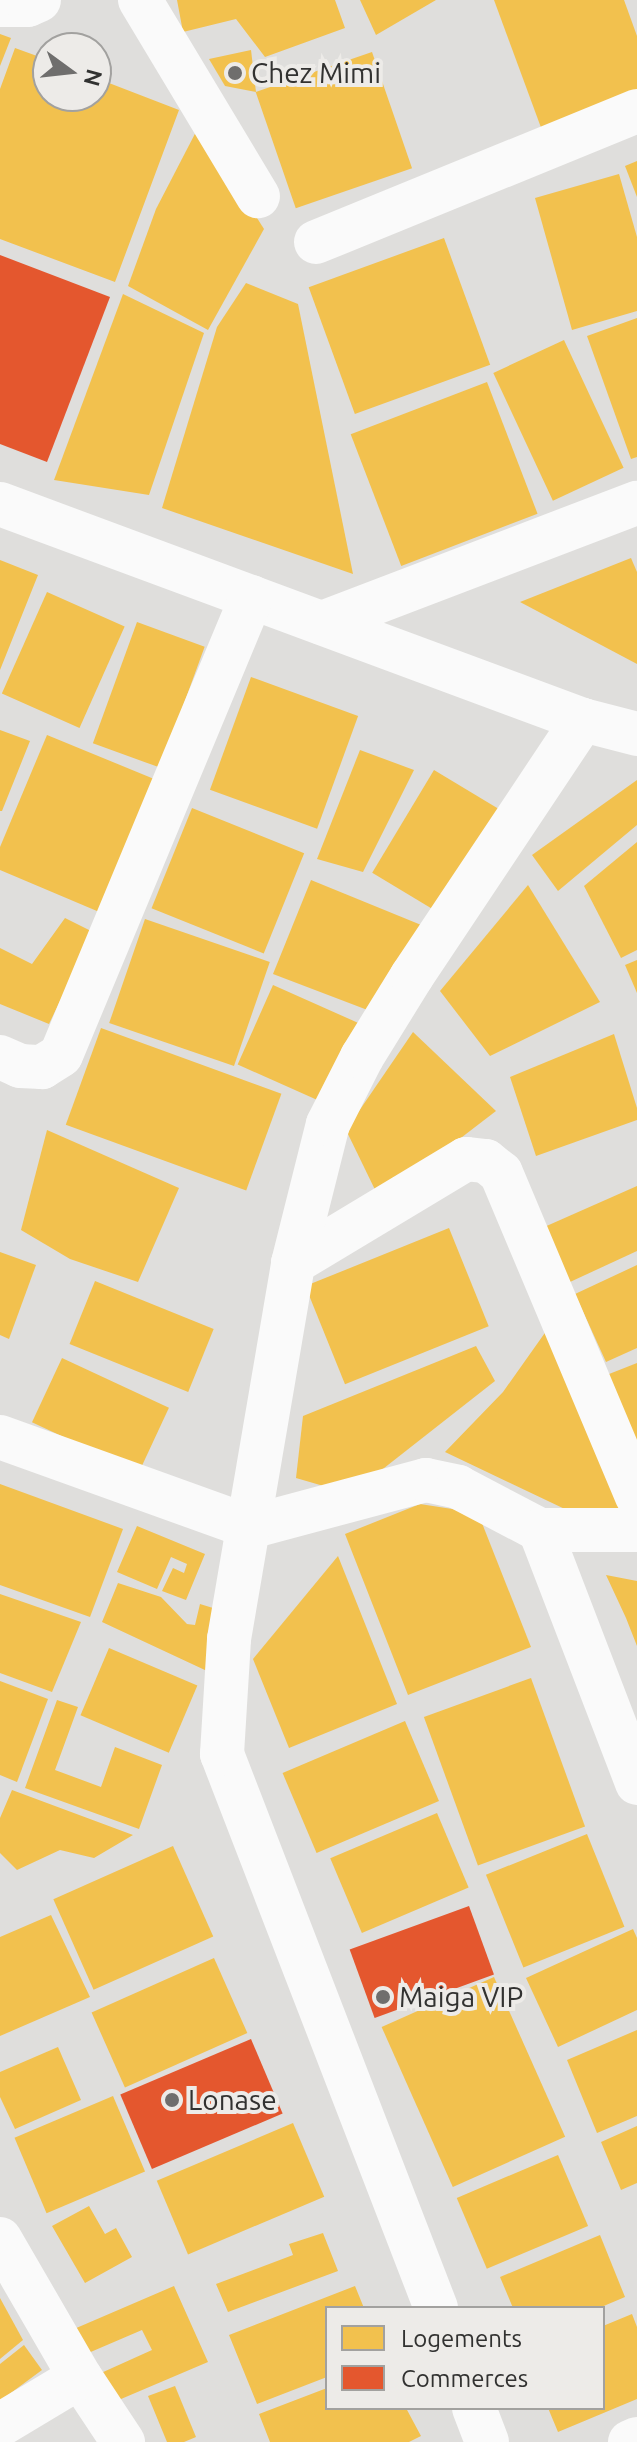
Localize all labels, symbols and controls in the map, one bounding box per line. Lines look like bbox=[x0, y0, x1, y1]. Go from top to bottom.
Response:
north arrow bbox=[32, 32, 112, 112]
place label: Chez Mimi bbox=[251, 56, 381, 90]
marker: Chez Mimi bbox=[226, 64, 244, 82]
text: N bbox=[80, 67, 108, 89]
place label: Maiga VIP bbox=[399, 1980, 523, 2014]
marker: Maiga VIP bbox=[374, 1988, 392, 2006]
place label: Lonase bbox=[188, 2083, 277, 2117]
marker: Lonase bbox=[163, 2091, 181, 2109]
legend bbox=[325, 2306, 605, 2410]
text: Logements bbox=[401, 2325, 522, 2352]
text: Commerces bbox=[401, 2365, 528, 2392]

